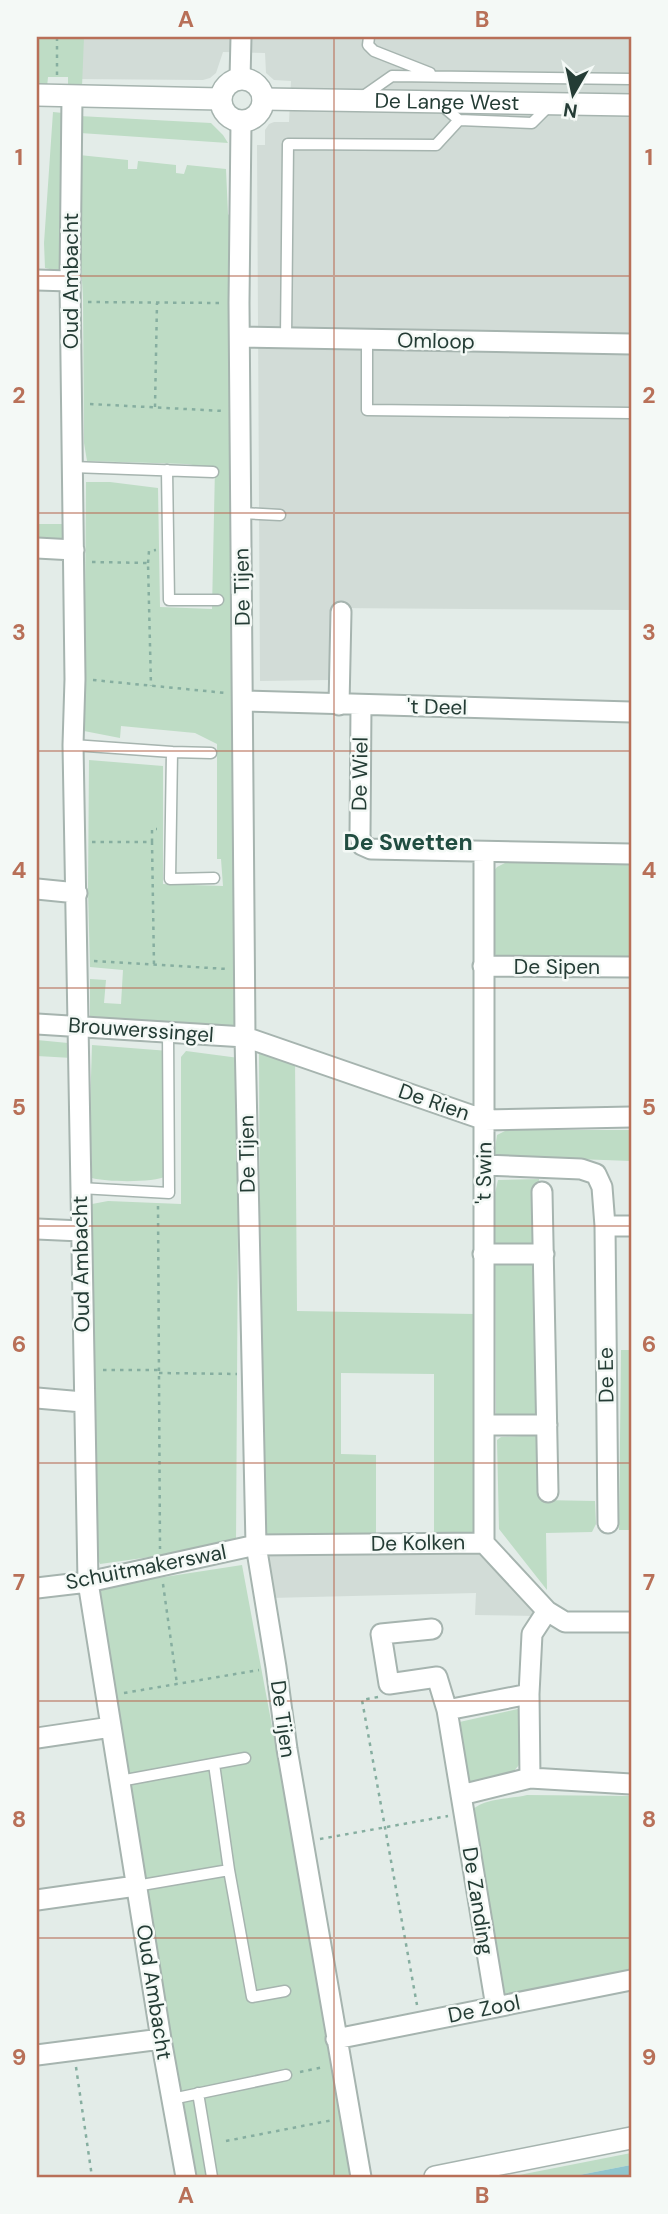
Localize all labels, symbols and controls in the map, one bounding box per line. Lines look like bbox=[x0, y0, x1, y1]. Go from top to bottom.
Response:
text: A bbox=[178, 4, 194, 34]
text: B bbox=[475, 4, 489, 34]
north arrow bbox=[538, 60, 608, 130]
street label: De Lange West bbox=[374, 87, 520, 117]
text: N bbox=[562, 97, 579, 124]
text: 1 bbox=[15, 142, 23, 172]
text: 1 bbox=[645, 142, 653, 172]
street label: Oud Ambacht bbox=[57, 213, 85, 349]
street label: Omloop bbox=[397, 326, 475, 356]
text: 2 bbox=[12, 380, 26, 410]
text: 2 bbox=[642, 380, 656, 410]
street label: De Tijen bbox=[227, 548, 257, 626]
text: 3 bbox=[12, 617, 26, 647]
text: 3 bbox=[642, 617, 656, 647]
street label: 't Deel bbox=[407, 692, 467, 722]
street label: De Wiel bbox=[345, 737, 375, 811]
district label: De Swetten bbox=[343, 827, 473, 857]
text: 4 bbox=[12, 855, 27, 885]
text: 4 bbox=[642, 855, 657, 885]
street label: De Sipen bbox=[514, 953, 600, 981]
street label: Brouwerssingel bbox=[67, 1011, 215, 1049]
street label: De Rien bbox=[395, 1077, 473, 1127]
text: 5 bbox=[12, 1092, 26, 1122]
text: 5 bbox=[642, 1092, 656, 1122]
street label: De Tijen bbox=[232, 1115, 262, 1193]
street label: 't Swin bbox=[469, 1142, 499, 1204]
street label: Oud Ambacht bbox=[66, 1195, 96, 1333]
text: 6 bbox=[12, 1329, 26, 1359]
text: 6 bbox=[642, 1329, 656, 1359]
street label: De Ee bbox=[592, 1347, 620, 1403]
street label: De Kolken bbox=[371, 1528, 465, 1558]
street label: Schuitmakerswal bbox=[63, 1538, 229, 1596]
text: 7 bbox=[13, 1567, 25, 1597]
text: 7 bbox=[643, 1567, 655, 1597]
street label: De Tijen bbox=[264, 1678, 302, 1760]
text: 8 bbox=[12, 1804, 26, 1834]
text: 8 bbox=[642, 1804, 656, 1834]
street label: De Zanding bbox=[456, 1845, 500, 1957]
street label: Oud Ambacht bbox=[129, 1922, 179, 2062]
street label: De Zool bbox=[446, 1988, 522, 2030]
text: 9 bbox=[12, 2042, 26, 2072]
text: 9 bbox=[642, 2042, 656, 2072]
text: A bbox=[178, 2180, 194, 2210]
text: B bbox=[475, 2180, 489, 2210]

